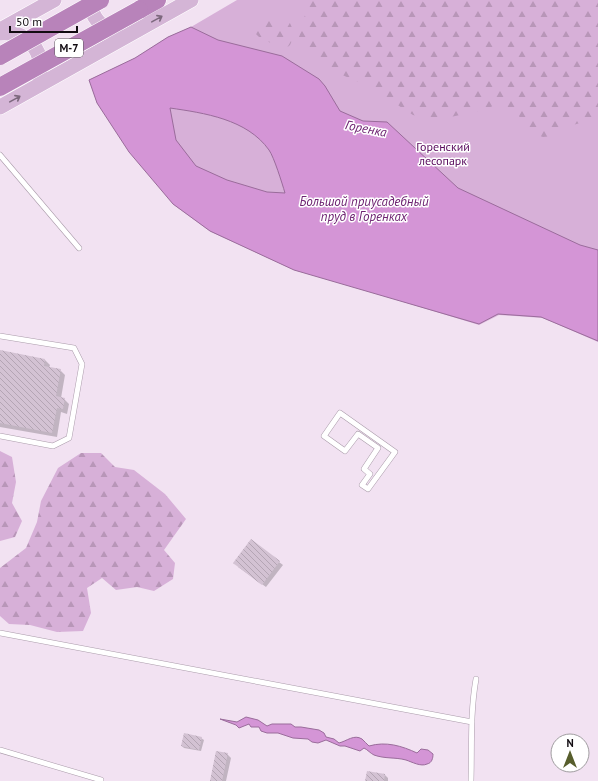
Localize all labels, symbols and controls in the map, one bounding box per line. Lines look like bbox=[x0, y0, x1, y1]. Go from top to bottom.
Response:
scale bar bbox=[10, 8, 77, 34]
text: 50 m bbox=[16, 14, 42, 29]
one-way arrow bbox=[151, 14, 163, 22]
road number: М-7 bbox=[55, 39, 83, 57]
one-way arrow bbox=[9, 94, 21, 102]
water label: Горенка bbox=[344, 116, 389, 141]
park label: Горенский лесопарк bbox=[416, 139, 470, 168]
water label: Большой приусадебный пруд в Горенках bbox=[299, 193, 429, 225]
north arrow bbox=[550, 733, 590, 773]
text: N bbox=[566, 736, 574, 750]

